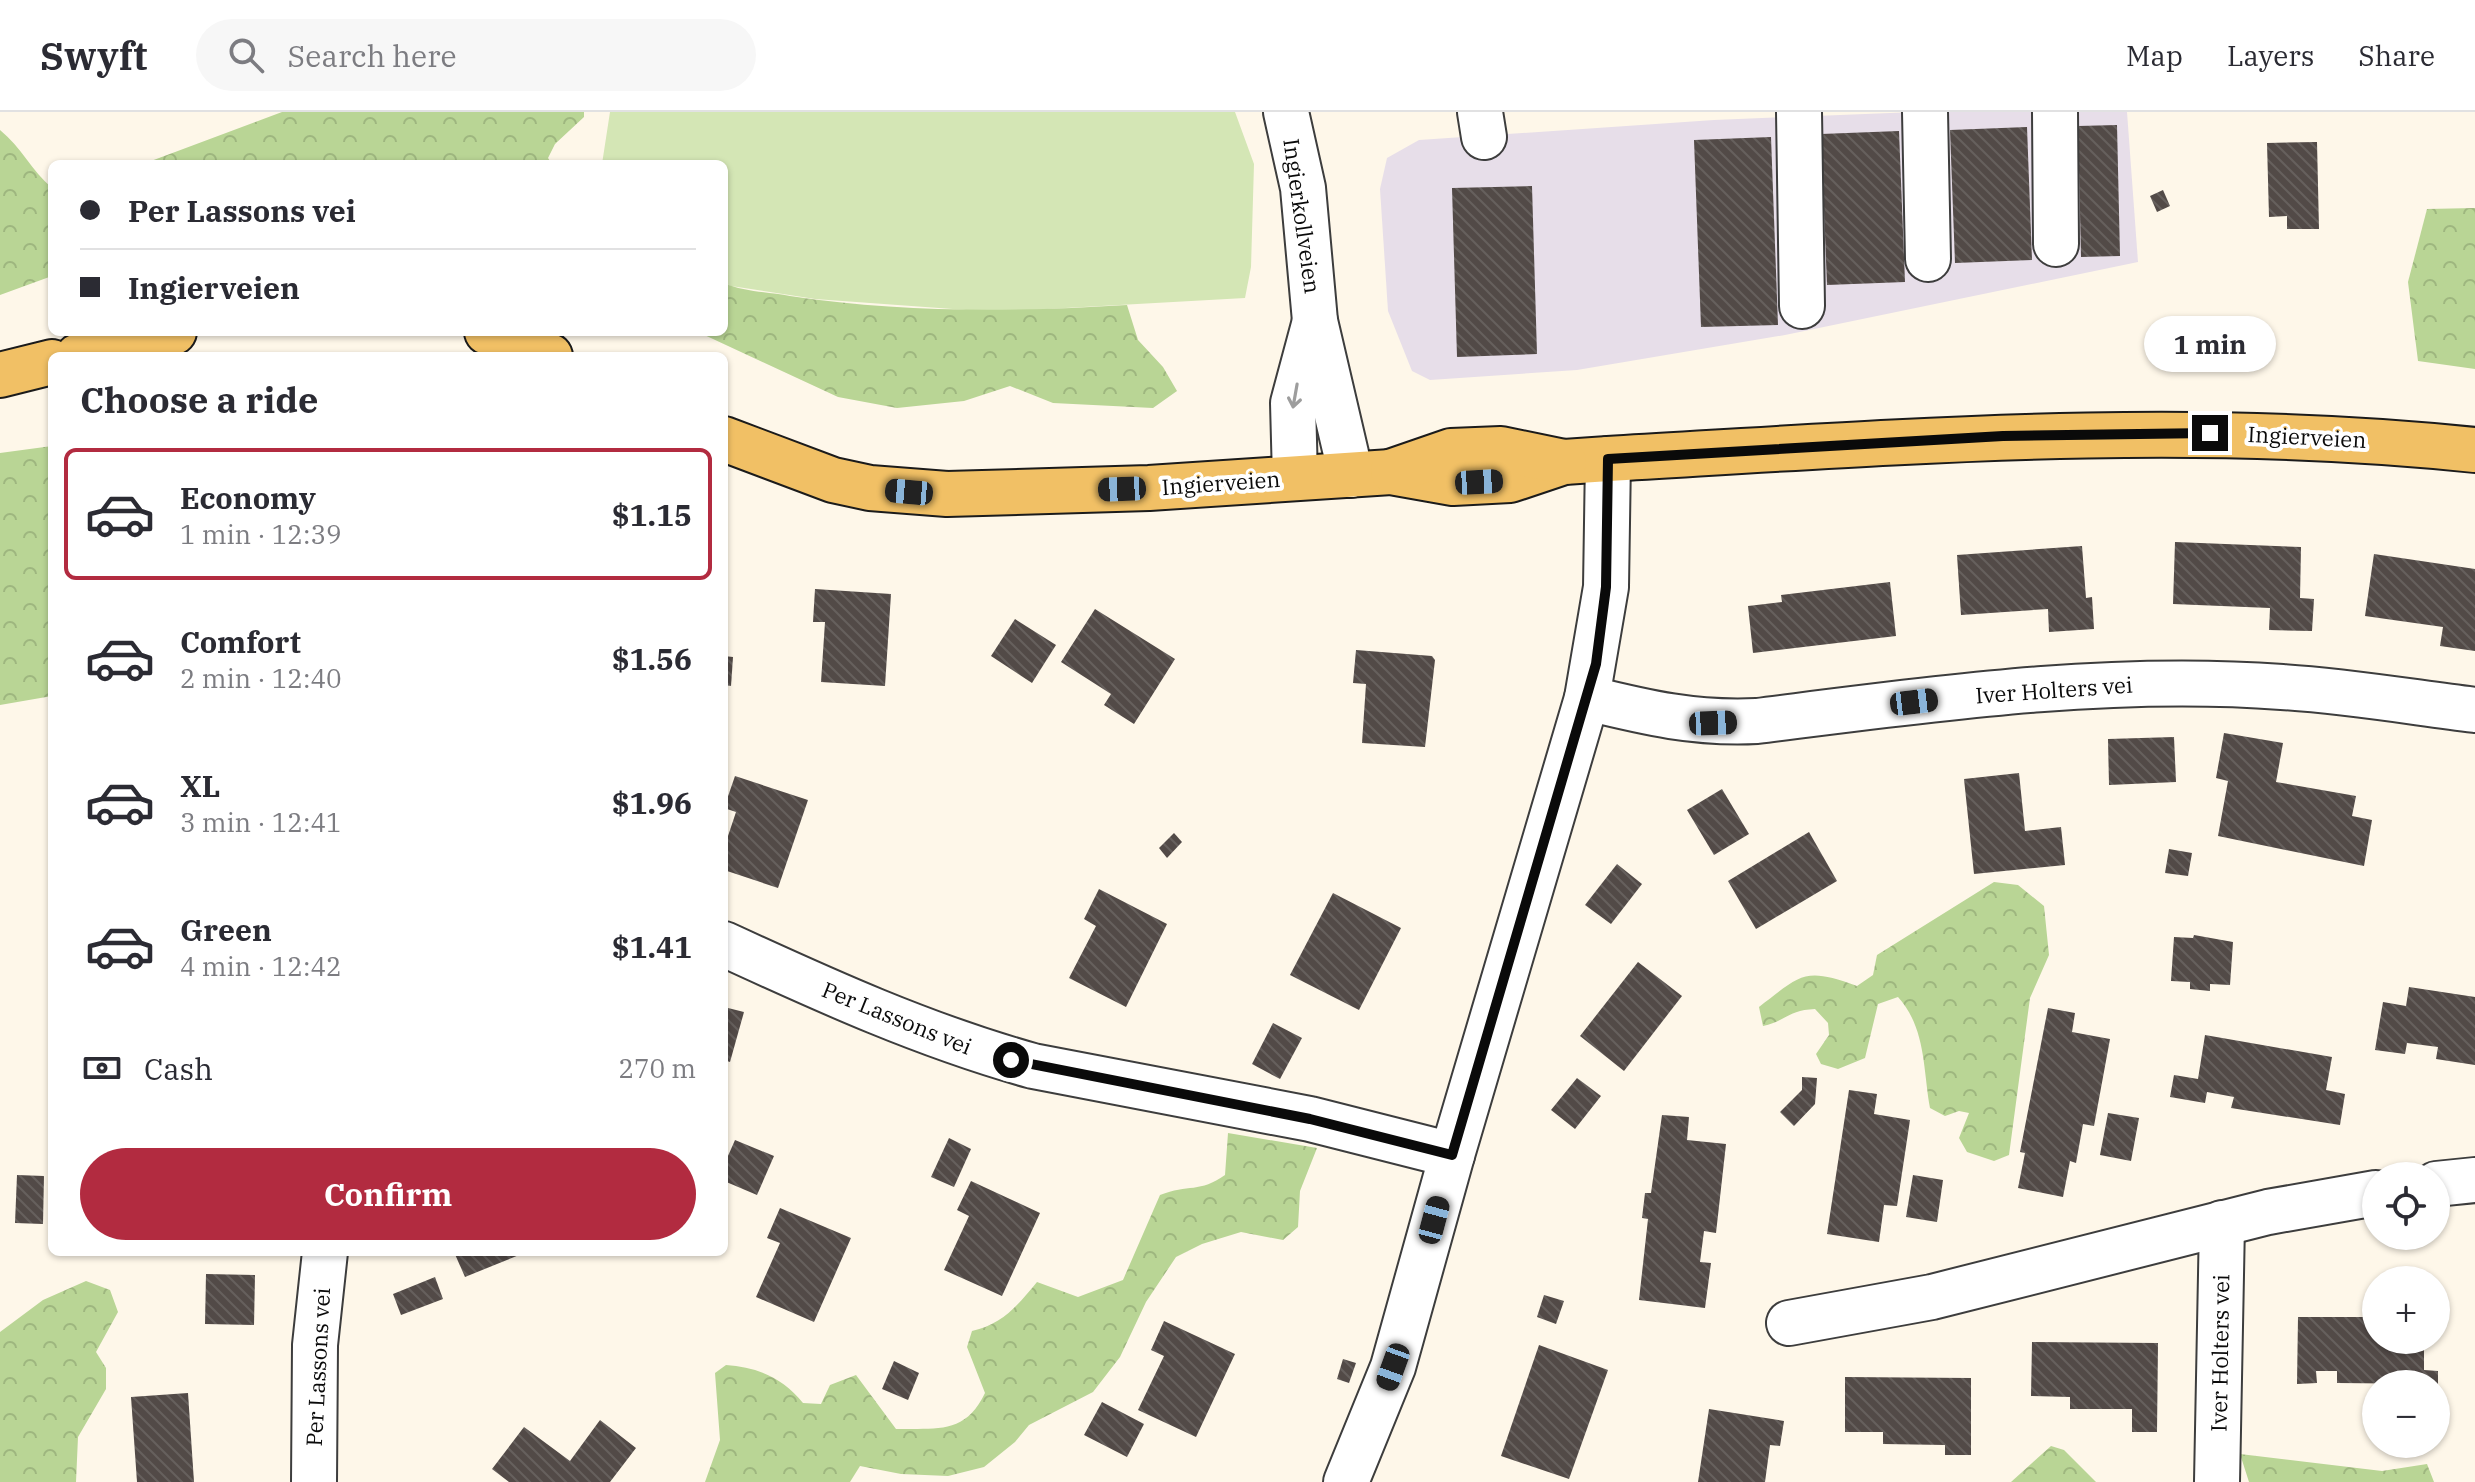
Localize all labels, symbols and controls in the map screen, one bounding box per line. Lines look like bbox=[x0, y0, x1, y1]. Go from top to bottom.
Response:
search box bbox=[196, 19, 756, 91]
text: Swyft bbox=[40, 31, 148, 80]
icon: search bbox=[224, 33, 268, 77]
text: Search here bbox=[288, 36, 457, 75]
text: Map bbox=[2126, 37, 2183, 74]
text: Layers bbox=[2227, 37, 2314, 74]
text: Share bbox=[2358, 37, 2435, 74]
street label: Ingierkollveien bbox=[1277, 137, 1328, 295]
text: Per Lassons vei bbox=[128, 191, 356, 230]
text: Ingierveien bbox=[128, 268, 300, 307]
callout: 1 min bbox=[2144, 317, 2276, 373]
text: 1 min bbox=[2174, 327, 2246, 361]
text: Choose a ride bbox=[80, 376, 319, 423]
one-way arrow bbox=[1286, 383, 1301, 408]
route end bbox=[2192, 415, 2228, 451]
street label: Ingierveien bbox=[2247, 419, 2367, 454]
street label: Ingierveien bbox=[1161, 464, 1281, 501]
car bbox=[1454, 469, 1504, 495]
car bbox=[1098, 476, 1146, 502]
icon: car bbox=[84, 478, 156, 550]
text: Economy bbox=[180, 478, 316, 517]
car bbox=[884, 478, 934, 506]
text: $1.15 bbox=[612, 495, 692, 534]
text: 1 min · 12:39 bbox=[180, 517, 342, 551]
icon: car bbox=[84, 622, 156, 694]
text: Comfort bbox=[180, 622, 301, 661]
text: $1.56 bbox=[612, 639, 692, 678]
text: 2 min · 12:40 bbox=[180, 661, 342, 695]
street label: Iver Holters vei bbox=[1974, 670, 2134, 709]
car bbox=[1889, 687, 1939, 717]
car bbox=[1689, 710, 1737, 736]
icon: car bbox=[84, 766, 156, 838]
text: XL bbox=[180, 766, 220, 805]
text: $1.96 bbox=[612, 783, 692, 822]
text: 3 min · 12:41 bbox=[180, 805, 342, 839]
icon: car bbox=[84, 910, 156, 982]
text: Green bbox=[180, 910, 272, 949]
text: $1.41 bbox=[612, 927, 692, 966]
text: 4 min · 12:42 bbox=[180, 949, 342, 983]
street label: Per Lassons vei bbox=[818, 974, 976, 1061]
route start bbox=[993, 1042, 1029, 1078]
icon: cash bbox=[80, 1046, 124, 1090]
text: Cash bbox=[144, 1049, 213, 1088]
text: 270 m bbox=[618, 1051, 696, 1085]
button: Confirm bbox=[80, 1148, 696, 1240]
map controls bbox=[2362, 1162, 2450, 1458]
button: locate bbox=[2362, 1162, 2450, 1250]
car bbox=[1416, 1194, 1452, 1246]
button: + bbox=[2362, 1266, 2450, 1354]
street label: Iver Holters vei bbox=[2204, 1274, 2235, 1432]
street label: Per Lassons vei bbox=[299, 1287, 336, 1447]
car bbox=[1374, 1340, 1412, 1394]
button: − bbox=[2362, 1370, 2450, 1458]

